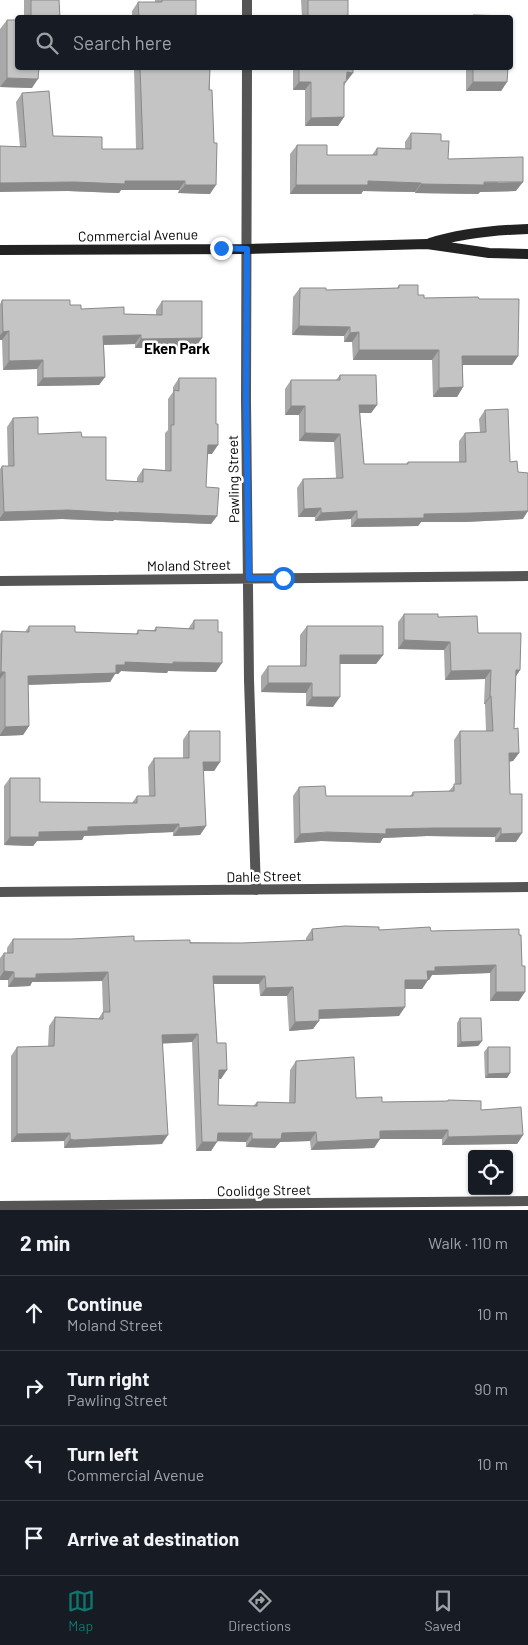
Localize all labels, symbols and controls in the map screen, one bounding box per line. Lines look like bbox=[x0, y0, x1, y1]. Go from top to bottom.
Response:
search box bbox=[15, 15, 513, 70]
icon: search bbox=[33, 29, 61, 57]
text: Search here bbox=[73, 31, 172, 54]
street label: Commercial Avenue bbox=[78, 225, 198, 245]
route end bbox=[210, 237, 233, 260]
district label: Eken Park bbox=[144, 339, 210, 357]
street label: Pawling Street bbox=[224, 435, 242, 523]
street label: Moland Street bbox=[147, 556, 231, 574]
route start bbox=[272, 567, 295, 590]
street label: Dahle Street bbox=[226, 867, 302, 885]
map controls bbox=[468, 1150, 513, 1195]
button: locate bbox=[468, 1150, 513, 1195]
street label: Coolidge Street bbox=[217, 1181, 311, 1199]
text: 2 min bbox=[20, 1230, 70, 1255]
text: Walk · 110 m bbox=[428, 1233, 508, 1252]
text: Continue bbox=[67, 1292, 143, 1315]
icon: ahead bbox=[20, 1299, 48, 1327]
text: 10 m bbox=[477, 1304, 508, 1323]
text: Moland Street bbox=[67, 1315, 163, 1334]
text: Turn right bbox=[67, 1367, 149, 1390]
icon: right bbox=[20, 1374, 48, 1402]
text: 90 m bbox=[474, 1379, 508, 1398]
text: Pawling Street bbox=[67, 1390, 168, 1409]
text: Turn left bbox=[67, 1442, 138, 1465]
icon: left bbox=[20, 1449, 48, 1477]
text: 10 m bbox=[477, 1454, 508, 1473]
text: Commercial Avenue bbox=[67, 1465, 204, 1484]
icon: arrive bbox=[20, 1524, 48, 1552]
text: Arrive at destination bbox=[67, 1527, 239, 1550]
tab: Map bbox=[67, 1587, 95, 1634]
tab: Directions bbox=[228, 1587, 291, 1634]
tab: Saved bbox=[424, 1587, 461, 1634]

